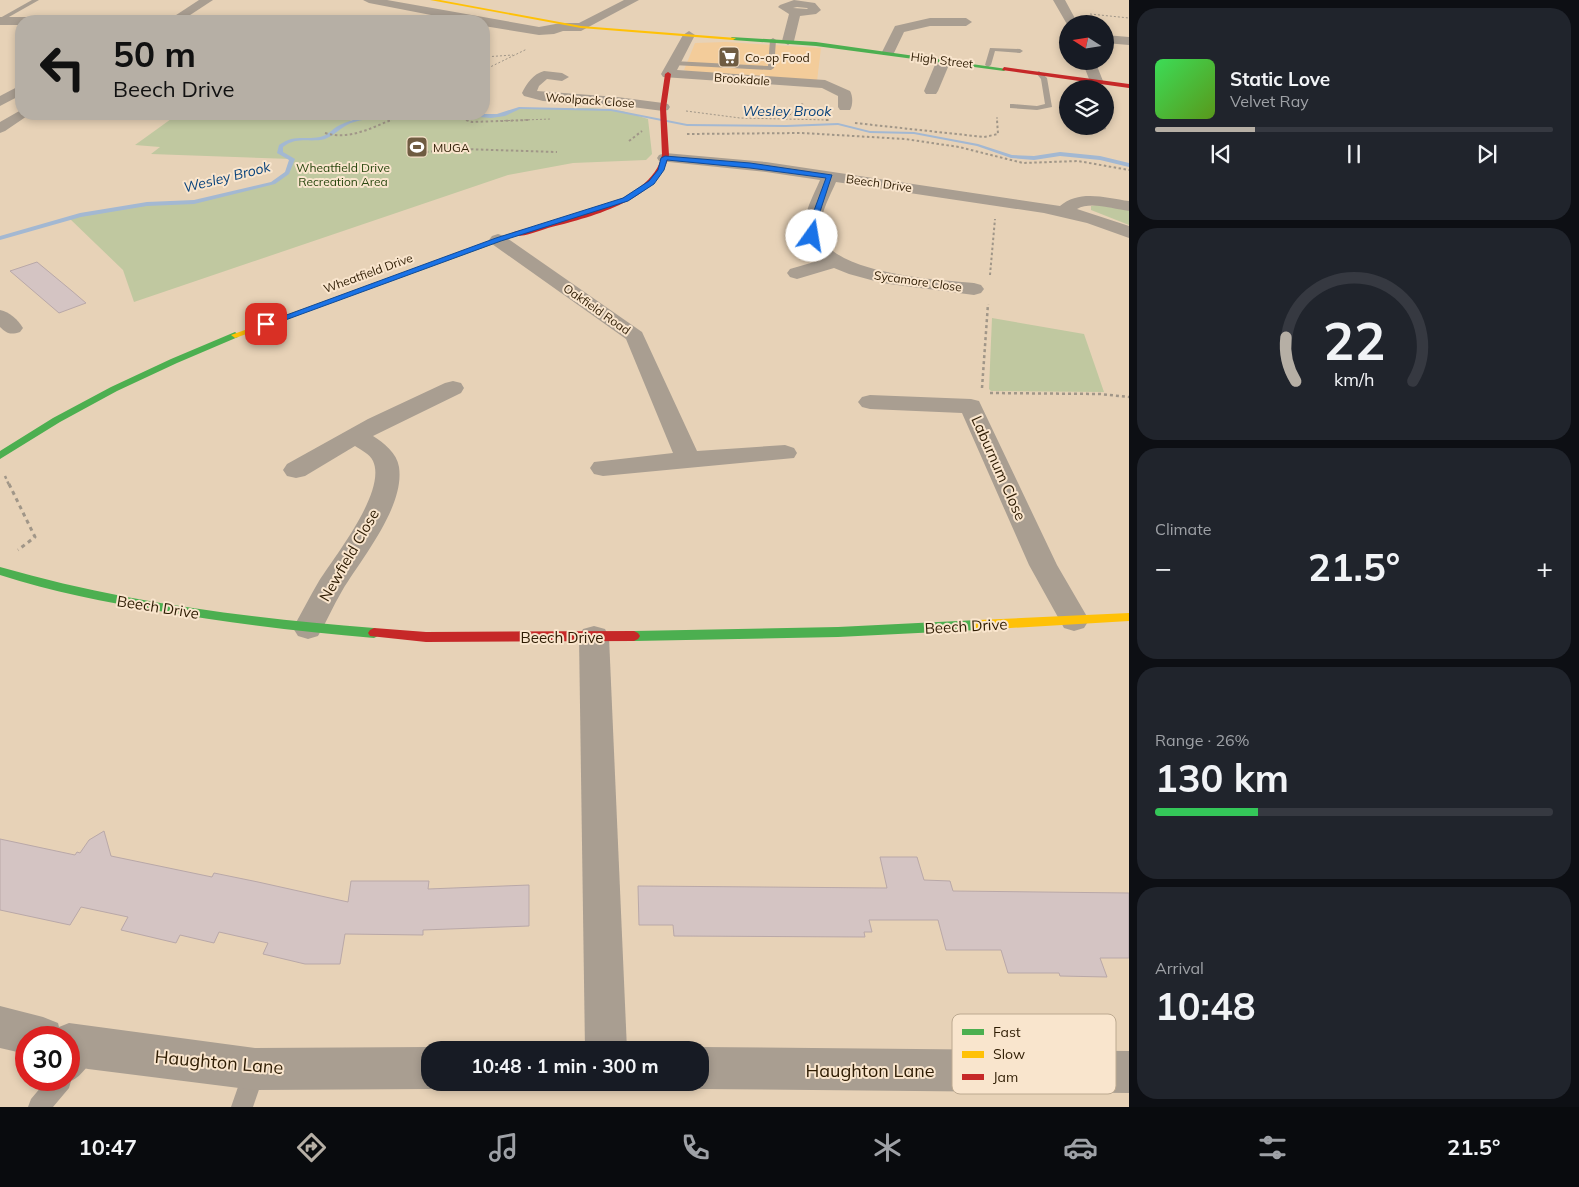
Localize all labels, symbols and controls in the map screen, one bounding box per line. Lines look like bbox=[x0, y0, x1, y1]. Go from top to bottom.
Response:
north arrow bbox=[1059, 15, 1114, 70]
map controls bbox=[1059, 15, 1114, 135]
text: 50 m bbox=[113, 32, 196, 76]
icon: left bbox=[30, 35, 95, 100]
supermarket icon: Co-op Food bbox=[717, 45, 741, 69]
street label: High Street bbox=[910, 49, 974, 71]
place label: Co-op Food bbox=[745, 50, 810, 65]
text: Static Love bbox=[1230, 67, 1330, 91]
street label: Brookdale bbox=[714, 70, 770, 88]
text: Beech Drive bbox=[113, 75, 235, 103]
button: layers bbox=[1059, 80, 1114, 135]
street label: Woolpack Close bbox=[545, 89, 635, 111]
text: Velvet Ray bbox=[1230, 91, 1309, 111]
water label: Wesley Brook bbox=[743, 102, 832, 120]
sports icon: MUGA bbox=[405, 135, 429, 159]
place label: MUGA bbox=[433, 140, 470, 155]
icon: previous bbox=[1207, 140, 1235, 168]
icon: pause bbox=[1340, 140, 1368, 168]
icon: next bbox=[1473, 140, 1501, 168]
water label: Wesley Brook bbox=[182, 157, 273, 196]
park label: Wheatfield Drive Recreation Area bbox=[296, 160, 390, 189]
street label: Beech Drive bbox=[845, 171, 913, 195]
position arrow bbox=[785, 209, 837, 261]
street label: Wheatfield Drive bbox=[321, 250, 415, 296]
street label: Sycamore Close bbox=[873, 267, 963, 295]
street label: Oakfield Road bbox=[560, 280, 634, 338]
pin bbox=[245, 303, 287, 345]
text: 22 bbox=[1323, 308, 1385, 373]
icon: arrive bbox=[252, 310, 280, 338]
text: km/h bbox=[1334, 368, 1374, 390]
street label: Laburnum Close bbox=[967, 413, 1031, 523]
street label: Newfield Close bbox=[315, 505, 383, 605]
text: Climate bbox=[1155, 519, 1211, 539]
text: 21.5° bbox=[1308, 543, 1400, 591]
text: − bbox=[1155, 550, 1172, 585]
text: + bbox=[1536, 550, 1553, 585]
street label: Beech Drive bbox=[116, 591, 200, 623]
street label: Beech Drive bbox=[924, 614, 1008, 638]
street label: Beech Drive bbox=[521, 628, 603, 647]
text: Range · 26% bbox=[1155, 730, 1250, 750]
text: 130 km bbox=[1155, 754, 1289, 802]
text: Arrival bbox=[1155, 958, 1204, 978]
text: 10:48 bbox=[1155, 982, 1256, 1030]
legend bbox=[952, 1014, 1116, 1094]
text: Fast bbox=[993, 1023, 1021, 1041]
speed limit sign: 30 bbox=[15, 1026, 80, 1091]
street label: Haughton Lane bbox=[154, 1045, 284, 1079]
text: Slow bbox=[993, 1045, 1025, 1063]
text: 10:48 · 1 min · 300 m bbox=[471, 1054, 659, 1078]
street label: Haughton Lane bbox=[805, 1059, 935, 1082]
text: Jam bbox=[993, 1068, 1018, 1086]
icon: directions bbox=[294, 1130, 329, 1165]
icon: music bbox=[486, 1130, 521, 1165]
icon: phone bbox=[678, 1130, 713, 1165]
icon: climate bbox=[870, 1130, 905, 1165]
icon: car bbox=[1063, 1130, 1098, 1165]
icon: filters bbox=[1255, 1130, 1290, 1165]
text: 10:47 bbox=[79, 1133, 137, 1161]
text: 21.5° bbox=[1447, 1133, 1500, 1161]

